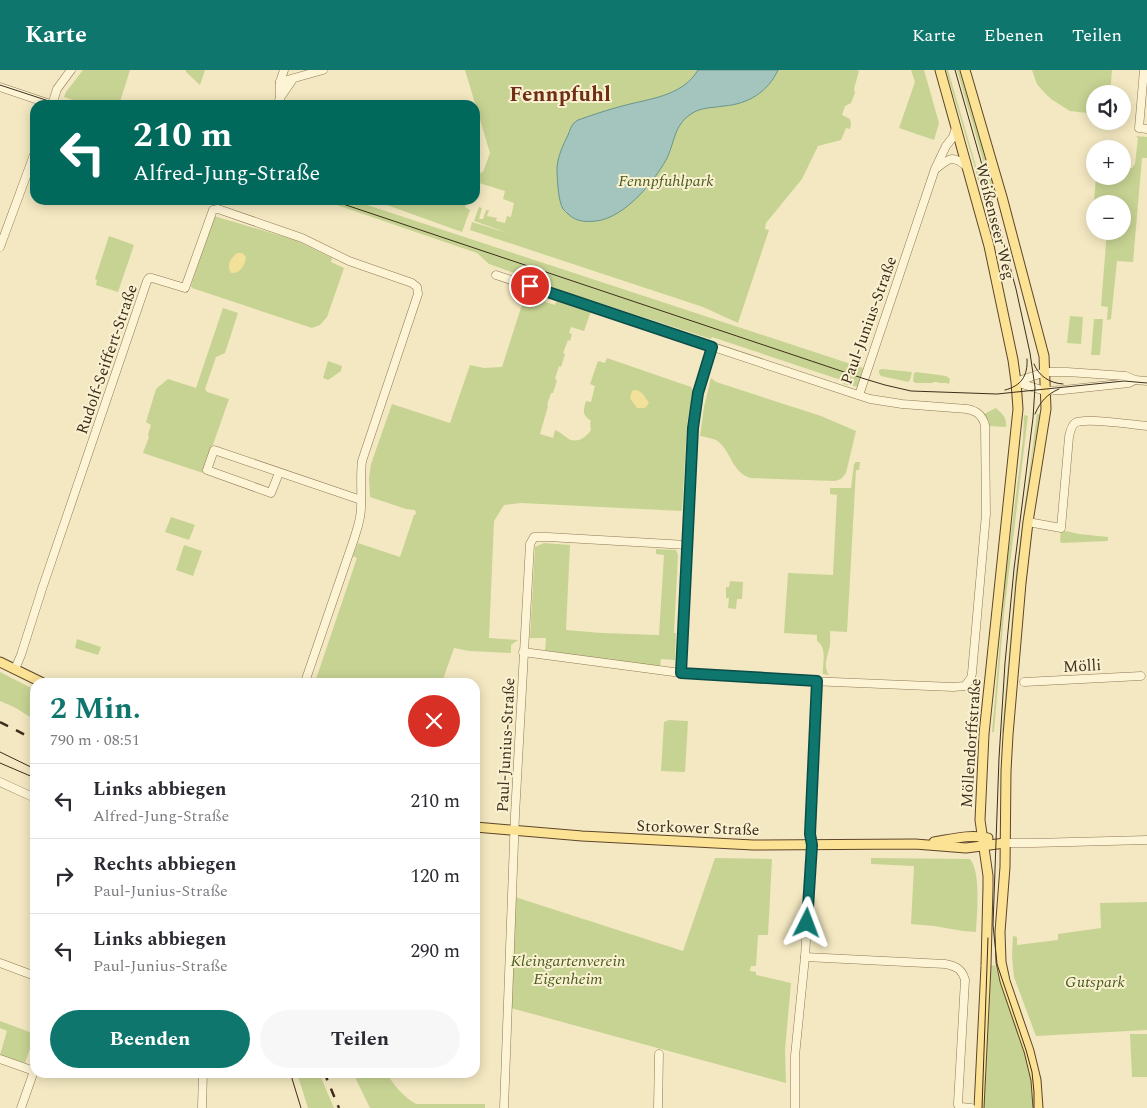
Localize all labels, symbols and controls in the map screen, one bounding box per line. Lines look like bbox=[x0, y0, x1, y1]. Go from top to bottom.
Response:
text: Karte bbox=[25, 17, 87, 53]
text: Karte bbox=[912, 22, 956, 49]
text: Ebenen bbox=[984, 22, 1044, 49]
text: Teilen bbox=[1072, 22, 1122, 49]
district label: Fennpfuhl bbox=[509, 79, 611, 111]
map controls bbox=[1086, 85, 1131, 240]
button: sound bbox=[1086, 85, 1131, 130]
text: 210 m bbox=[133, 109, 232, 162]
icon: left bbox=[50, 120, 115, 185]
button: + bbox=[1086, 140, 1131, 185]
text: Alfred-Jung-Straße bbox=[133, 157, 320, 190]
street label: Weißenseer Weg bbox=[969, 160, 1021, 282]
park label: Fennpfuhlpark bbox=[618, 169, 714, 193]
button: − bbox=[1086, 195, 1131, 240]
street label: Paul-Junius-Straße bbox=[835, 253, 903, 388]
pin bbox=[509, 265, 551, 307]
icon: arrive bbox=[516, 272, 544, 300]
street label: Rudolf-Seiffert-Straße bbox=[70, 281, 144, 438]
street label: Mölli bbox=[1062, 653, 1102, 679]
street label: Paul-Junius-Straße bbox=[490, 677, 522, 813]
street label: Möllendorffstraße bbox=[954, 677, 987, 809]
text: 2 Min. bbox=[50, 686, 141, 732]
button: close bbox=[408, 695, 460, 747]
text: 790 m · 08:51 bbox=[50, 728, 140, 752]
text: Links abbiegen bbox=[93, 775, 227, 804]
icon: left bbox=[50, 787, 78, 815]
text: 210 m bbox=[410, 787, 460, 816]
text: Alfred-Jung-Straße bbox=[93, 804, 229, 828]
street label: Storkower Straße bbox=[636, 814, 760, 842]
text: Rechts abbiegen bbox=[93, 850, 237, 879]
icon: right bbox=[50, 862, 78, 890]
text: 120 m bbox=[410, 862, 460, 891]
text: Paul-Junius-Straße bbox=[93, 879, 228, 903]
position arrow bbox=[780, 896, 832, 948]
text: Links abbiegen bbox=[93, 925, 227, 954]
icon: left bbox=[50, 937, 78, 965]
text: 290 m bbox=[410, 937, 460, 966]
park label: Kleingartenverein Eigenheim bbox=[511, 949, 626, 991]
text: Paul-Junius-Straße bbox=[93, 954, 228, 978]
park label: Gutspark bbox=[1065, 970, 1125, 994]
button: Beenden bbox=[50, 1010, 250, 1068]
button: Teilen bbox=[260, 1010, 460, 1068]

